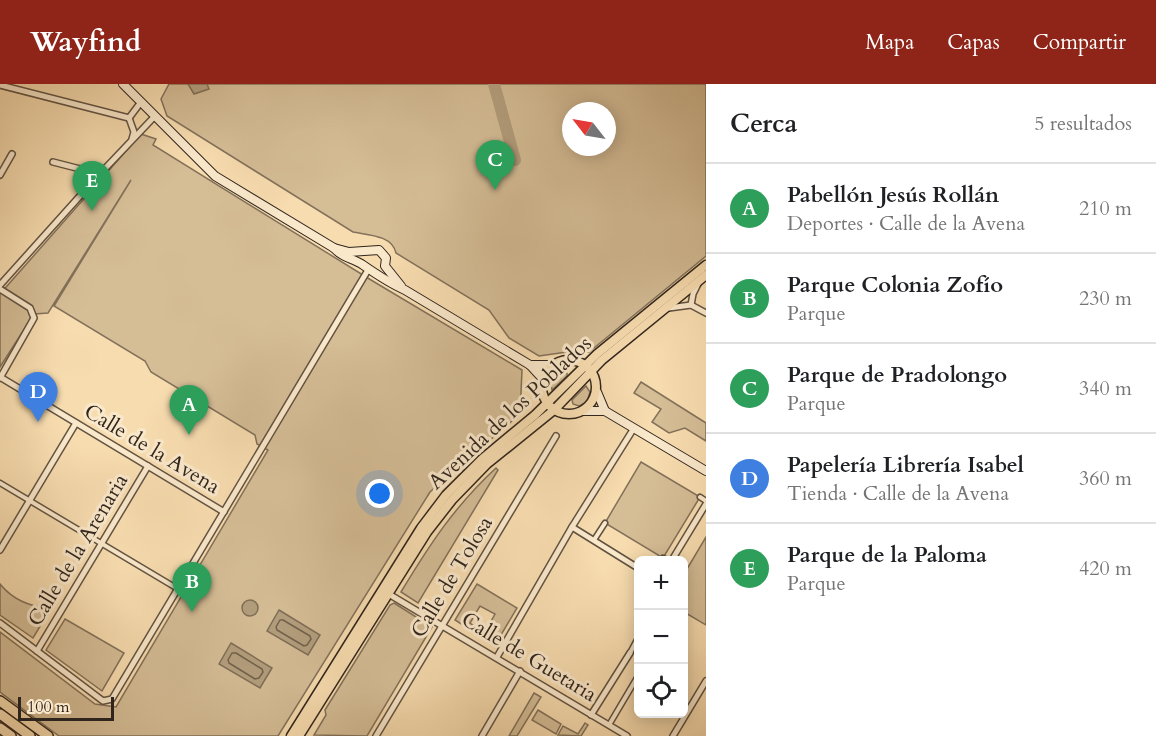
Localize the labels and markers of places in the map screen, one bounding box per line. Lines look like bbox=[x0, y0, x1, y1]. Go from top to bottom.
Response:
pin: C bbox=[476, 141, 514, 190]
pin: E bbox=[72, 162, 112, 211]
pin: D bbox=[18, 372, 57, 422]
pin: A bbox=[170, 386, 208, 435]
pin: B bbox=[172, 562, 212, 612]

